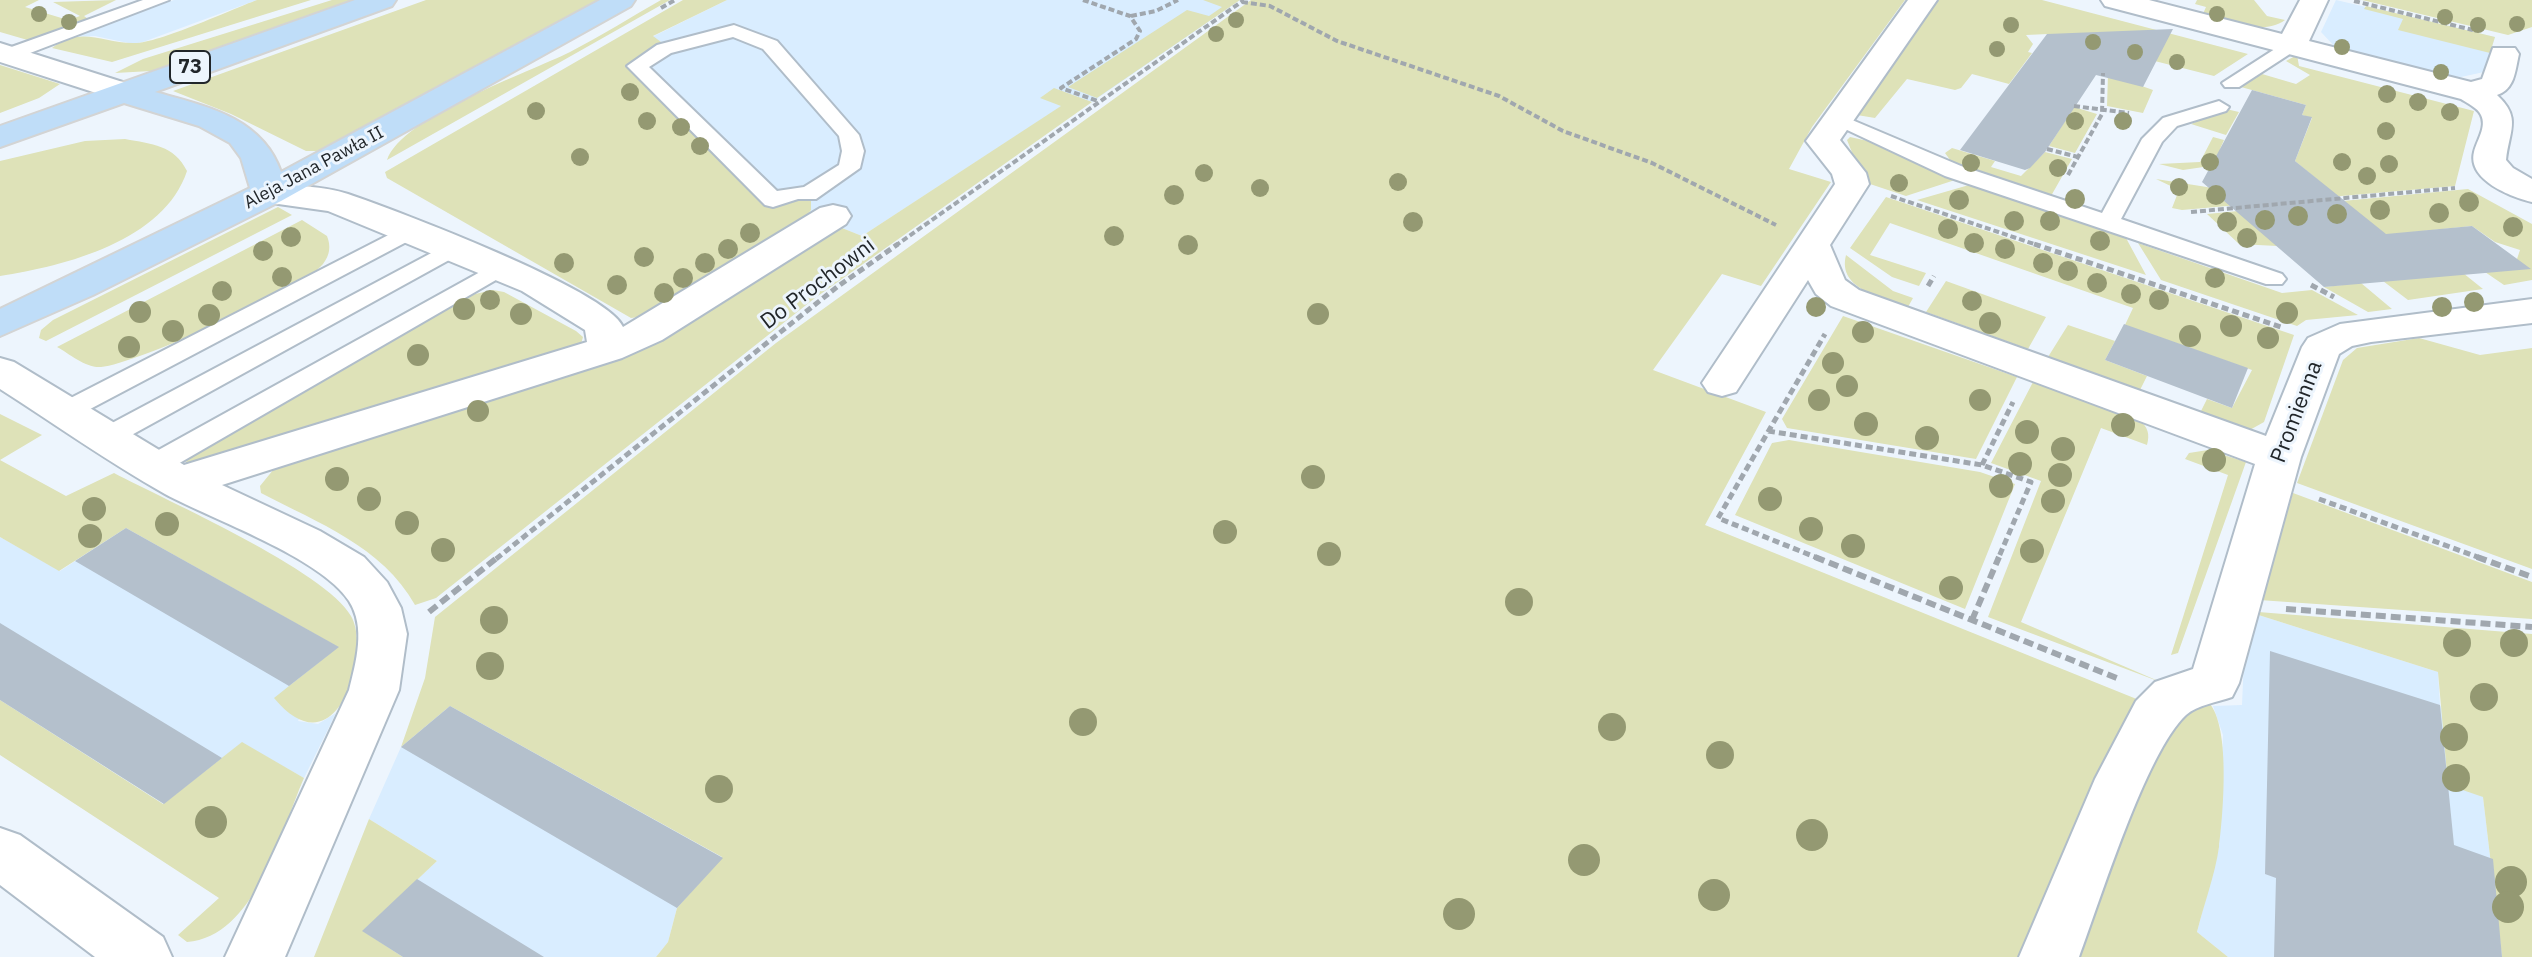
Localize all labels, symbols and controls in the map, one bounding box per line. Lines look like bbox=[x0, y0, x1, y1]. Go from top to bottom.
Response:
road number: 73 bbox=[170, 51, 210, 83]
street label: Aleja Jana Pawła II bbox=[241, 122, 387, 214]
street label: Do Prochowni bbox=[756, 232, 880, 336]
street label: Promienna bbox=[2266, 357, 2328, 467]

